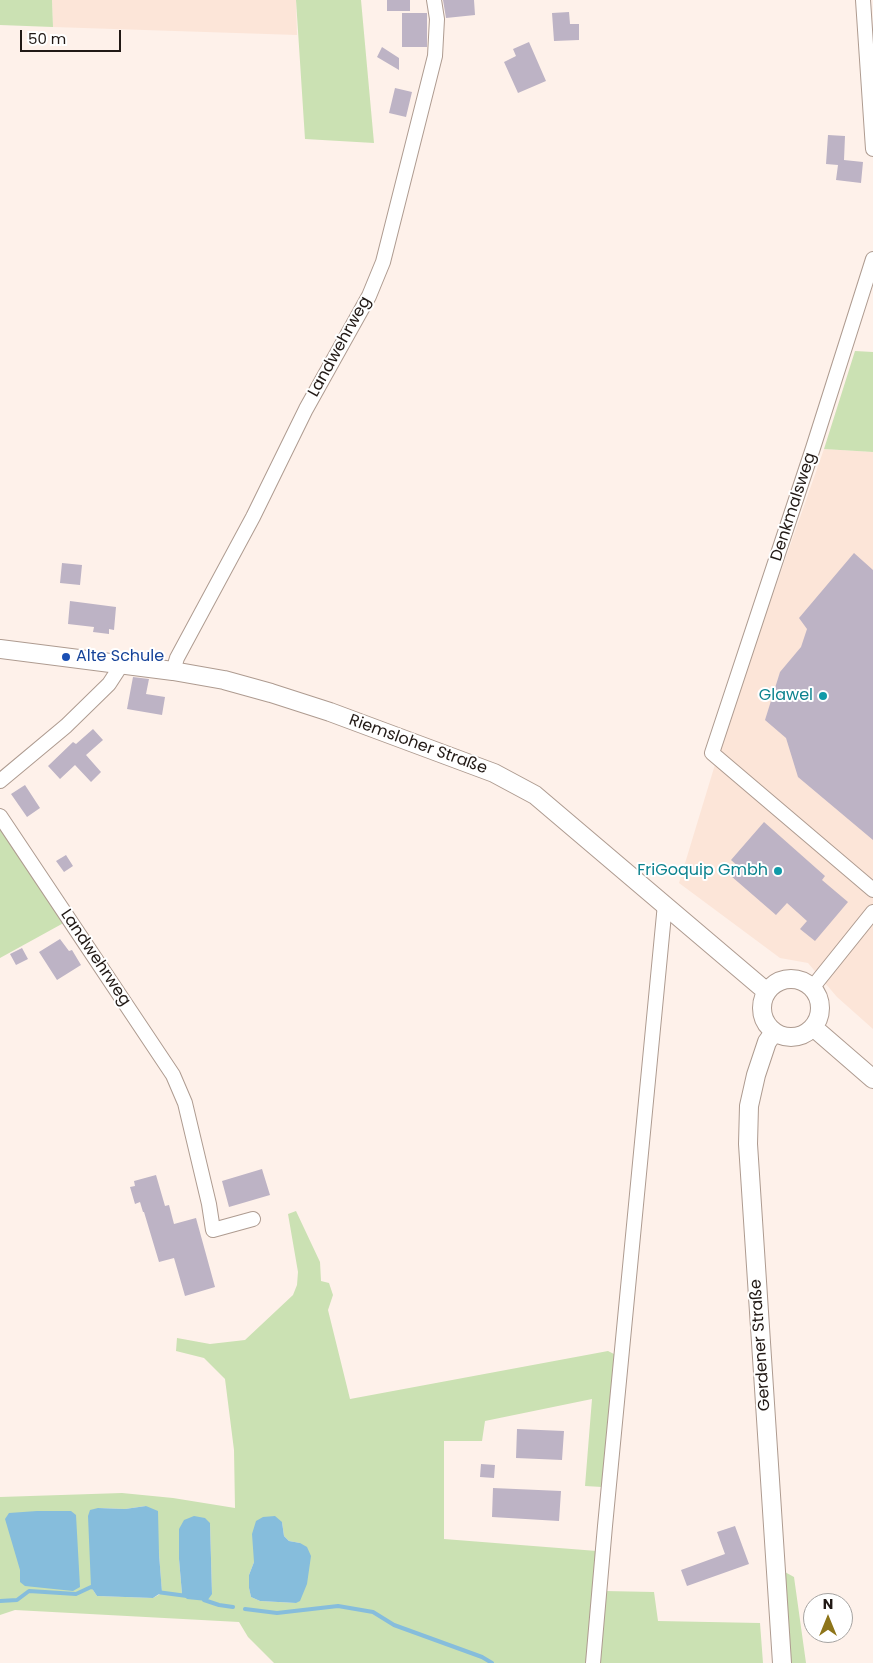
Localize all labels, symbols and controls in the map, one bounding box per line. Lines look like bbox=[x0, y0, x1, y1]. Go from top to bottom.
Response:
scale bar bbox=[22, 20, 124, 52]
text: 50 m bbox=[28, 28, 66, 49]
street label: Landwehrweg bbox=[304, 293, 376, 401]
street label: Denkmalsweg bbox=[767, 450, 821, 564]
place label: Alte Schule bbox=[76, 647, 164, 667]
marker: Alte Schule bbox=[60, 651, 72, 663]
place label: Glawel bbox=[759, 686, 813, 706]
marker: Glawel bbox=[817, 690, 829, 702]
street label: Riemsloher Straße bbox=[346, 711, 490, 779]
place label: FriGoquip Gmbh bbox=[637, 861, 768, 881]
marker: FriGoquip Gmbh bbox=[772, 865, 784, 877]
street label: Landwehrweg bbox=[56, 906, 134, 1010]
street label: Gerdener Straße bbox=[747, 1278, 775, 1412]
north arrow bbox=[803, 1593, 853, 1643]
text: N bbox=[823, 1594, 833, 1614]

